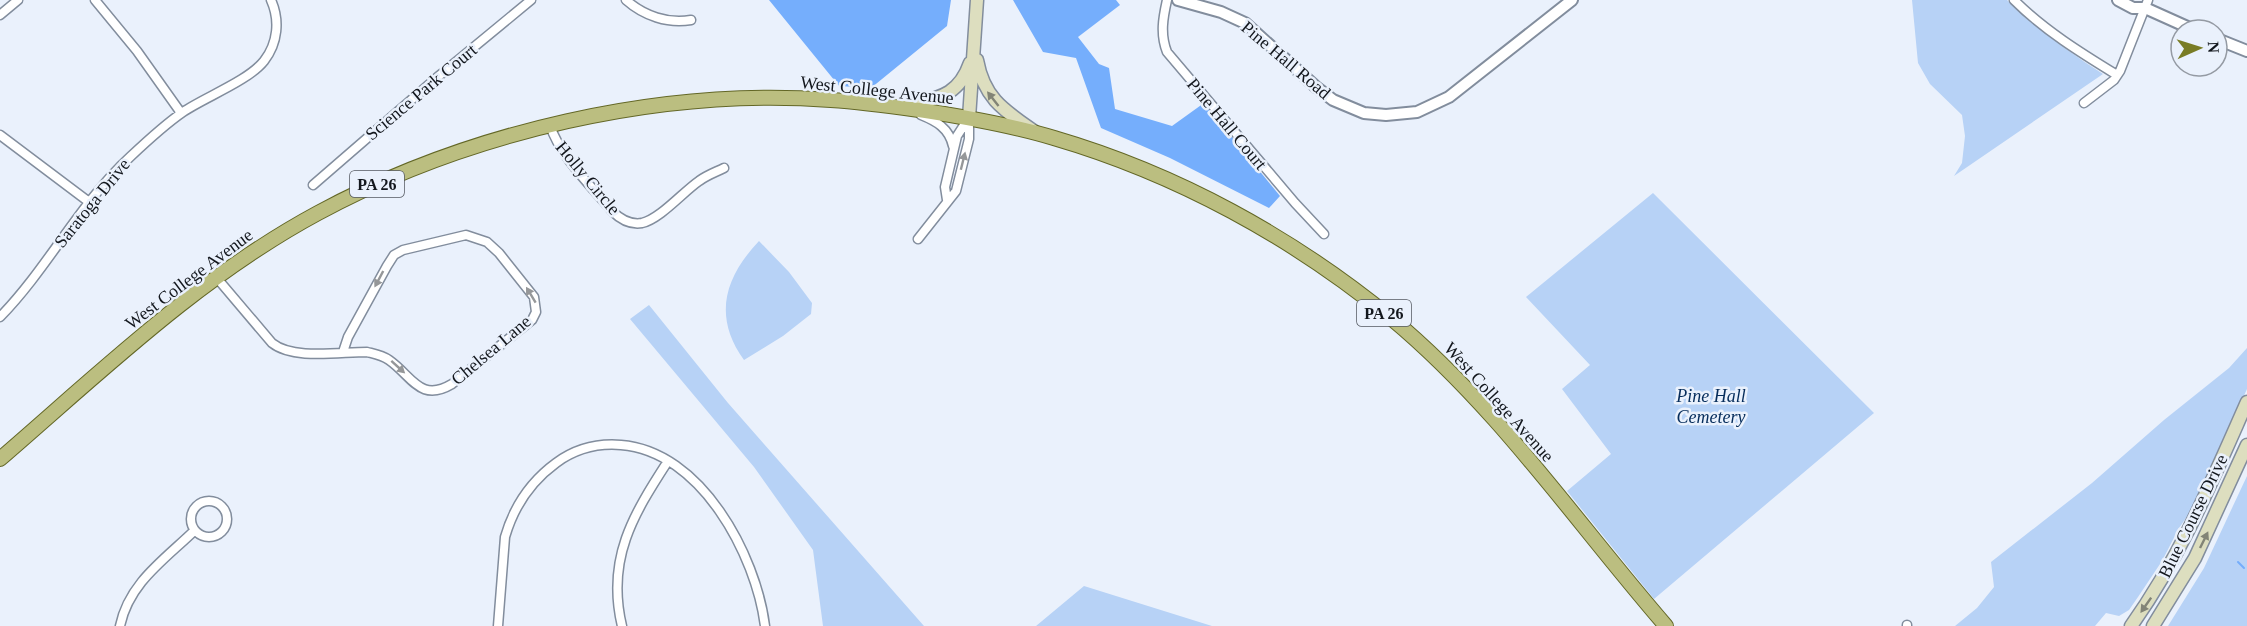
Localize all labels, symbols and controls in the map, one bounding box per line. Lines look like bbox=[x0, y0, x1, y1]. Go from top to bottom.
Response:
street label: Pine Hall Road bbox=[1237, 17, 1335, 103]
north arrow bbox=[2169, 18, 2229, 78]
street label: Science Park Court bbox=[361, 40, 481, 144]
text: N bbox=[2205, 41, 2222, 54]
street label: West College Avenue bbox=[799, 72, 955, 108]
street label: Pine Hall Court bbox=[1183, 74, 1271, 174]
one-way arrow bbox=[988, 91, 1000, 106]
street label: Holly Circle bbox=[552, 137, 624, 219]
one-way arrow bbox=[959, 152, 969, 170]
street label: Saratoga Drive bbox=[50, 155, 134, 251]
road number: PA 26 bbox=[350, 171, 404, 197]
street label: West College Avenue bbox=[121, 225, 257, 333]
one-way arrow bbox=[374, 271, 384, 288]
one-way arrow bbox=[525, 287, 536, 303]
road number: PA 26 bbox=[1357, 300, 1411, 326]
street label: Chelsea Lane bbox=[447, 311, 535, 389]
street label: West College Avenue bbox=[1440, 338, 1558, 466]
one-way arrow bbox=[390, 360, 405, 374]
park label: Pine Hall Cemetery bbox=[1675, 386, 1746, 427]
street label: Blue Course Drive bbox=[2154, 451, 2232, 581]
one-way arrow bbox=[2199, 531, 2208, 548]
one-way arrow bbox=[2140, 596, 2152, 612]

